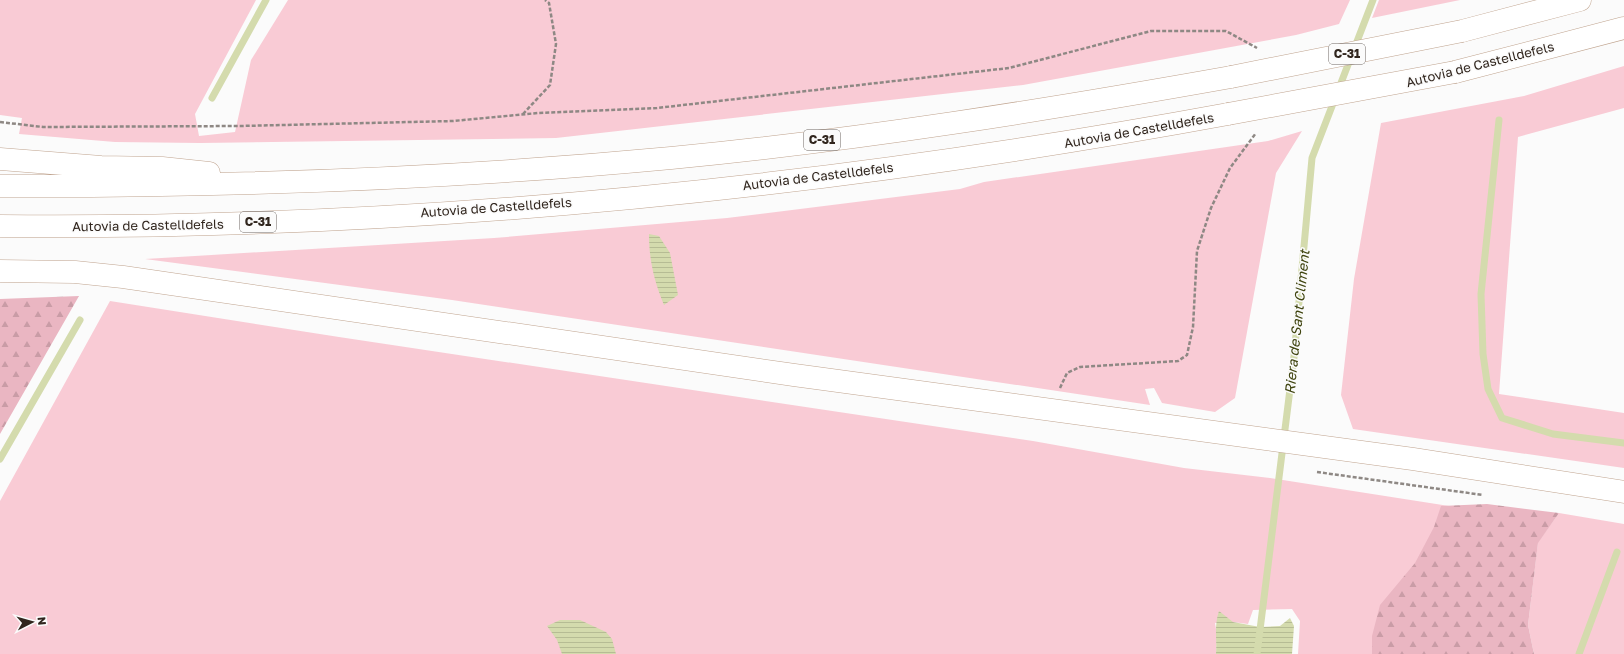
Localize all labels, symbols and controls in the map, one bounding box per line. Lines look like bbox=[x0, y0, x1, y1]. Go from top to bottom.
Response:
street label: Autovia de Castelldefels bbox=[1404, 38, 1556, 90]
road number: C-31 bbox=[1329, 44, 1365, 64]
street label: Autovia de Castelldefels bbox=[1063, 109, 1215, 151]
road number: C-31 bbox=[804, 130, 840, 150]
street label: Autovia de Castelldefels bbox=[742, 159, 894, 193]
street label: Autovia de Castelldefels bbox=[420, 194, 572, 220]
road number: C-31 bbox=[240, 212, 276, 232]
street label: Autovia de Castelldefels bbox=[72, 216, 224, 234]
water label: Riera de Sant Climent bbox=[1280, 248, 1313, 395]
north arrow bbox=[12, 602, 52, 642]
text: N bbox=[36, 616, 49, 626]

